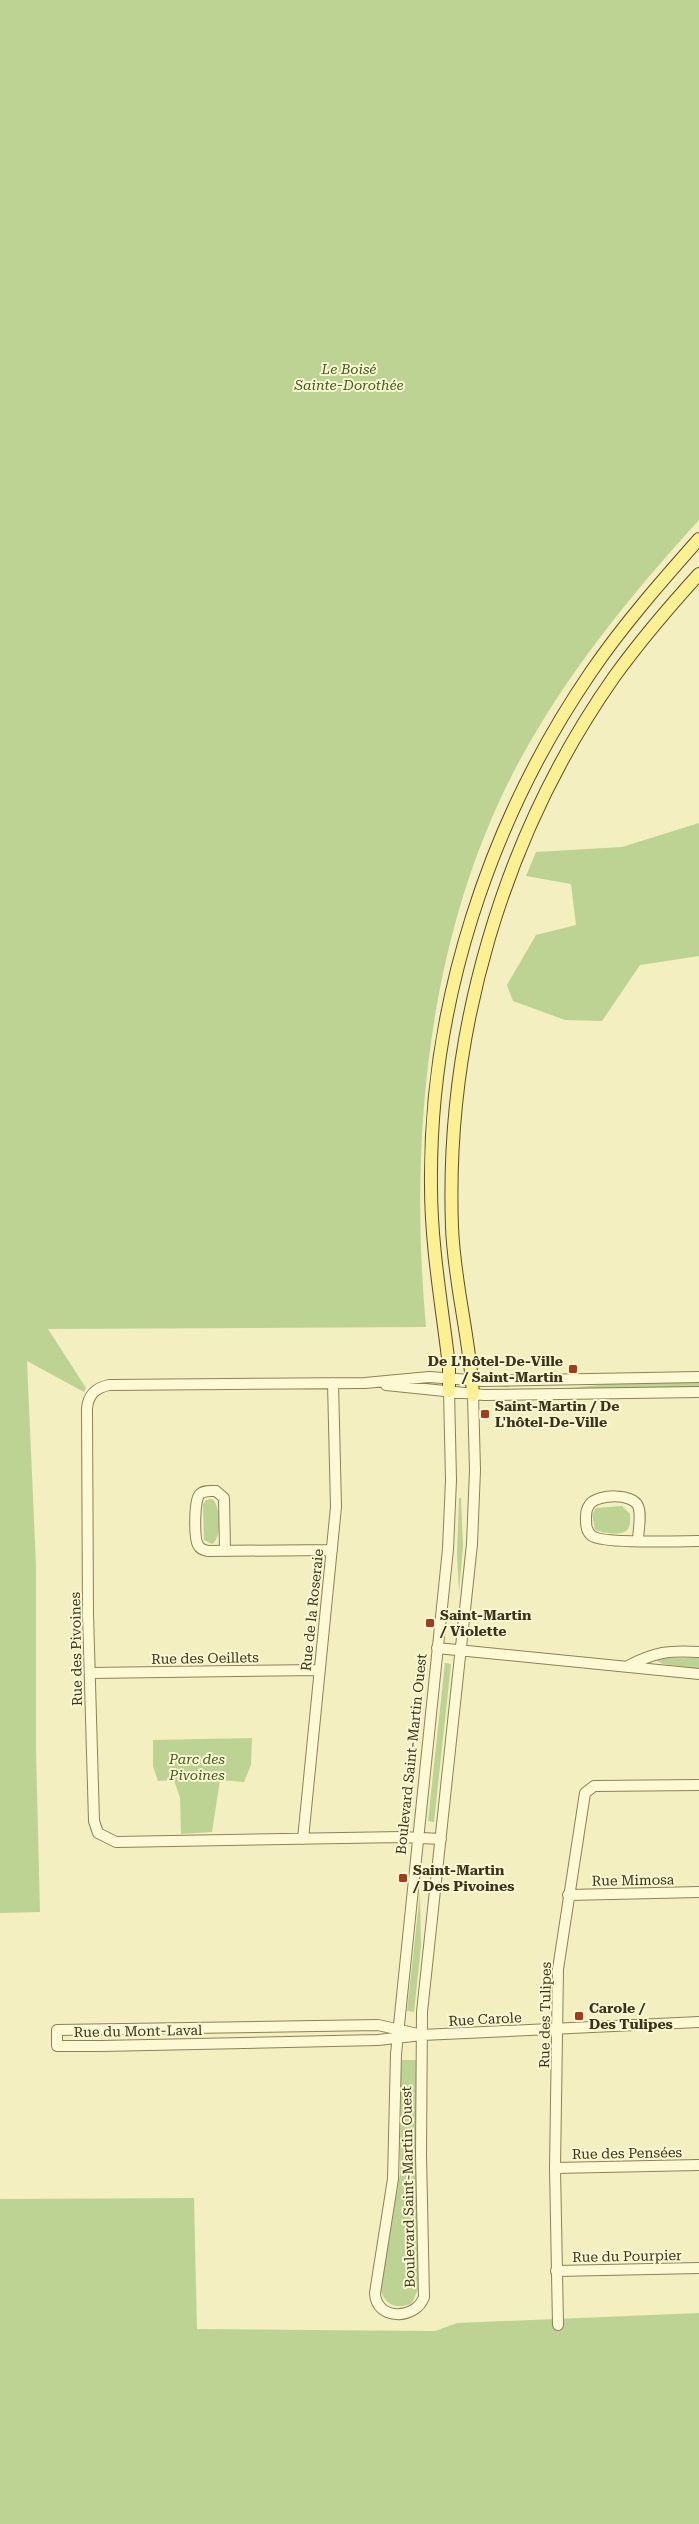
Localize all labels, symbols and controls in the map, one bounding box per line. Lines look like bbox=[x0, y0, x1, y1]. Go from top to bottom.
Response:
park label: Le Boisé Sainte-Dorothée bbox=[293, 361, 404, 393]
place label: De L'hôtel-De-Ville / Saint-Martin bbox=[428, 1353, 564, 1385]
marker: De L'hôtel-De-Ville / Saint-Martin bbox=[567, 1363, 579, 1375]
place label: Saint-Martin / De L'hôtel-De-Ville bbox=[495, 1398, 619, 1430]
marker: Saint-Martin / De L'hôtel-De-Ville bbox=[479, 1408, 491, 1420]
street label: Rue de la Roseraie bbox=[298, 1548, 326, 1672]
street label: Rue des Pivoines bbox=[67, 1592, 85, 1706]
place label: Saint-Martin / Violette bbox=[439, 1607, 532, 1639]
marker: Saint-Martin / Violette bbox=[424, 1617, 436, 1629]
street label: Rue des Oeillets bbox=[151, 1649, 259, 1667]
street label: Boulevard Saint-Martin Ouest bbox=[392, 1653, 430, 1855]
park label: Parc des Pivoines bbox=[168, 1751, 226, 1783]
place label: Saint-Martin / Des Pivoines bbox=[412, 1862, 514, 1894]
street label: Rue Mimosa bbox=[591, 1871, 675, 1889]
marker: Saint-Martin / Des Pivoines bbox=[397, 1872, 409, 1884]
street label: Rue des Tulipes bbox=[536, 1961, 554, 2068]
place label: Carole / Des Tulipes bbox=[589, 2000, 673, 2032]
street label: Rue Carole bbox=[448, 2009, 522, 2029]
marker: Carole / Des Tulipes bbox=[573, 2010, 585, 2022]
street label: Rue du Mont-Laval bbox=[74, 2022, 203, 2040]
street label: Boulevard Saint-Martin Ouest bbox=[398, 2086, 418, 2288]
street label: Rue des Pensées bbox=[572, 2144, 683, 2162]
street label: Rue du Pourpier bbox=[572, 2247, 682, 2265]

